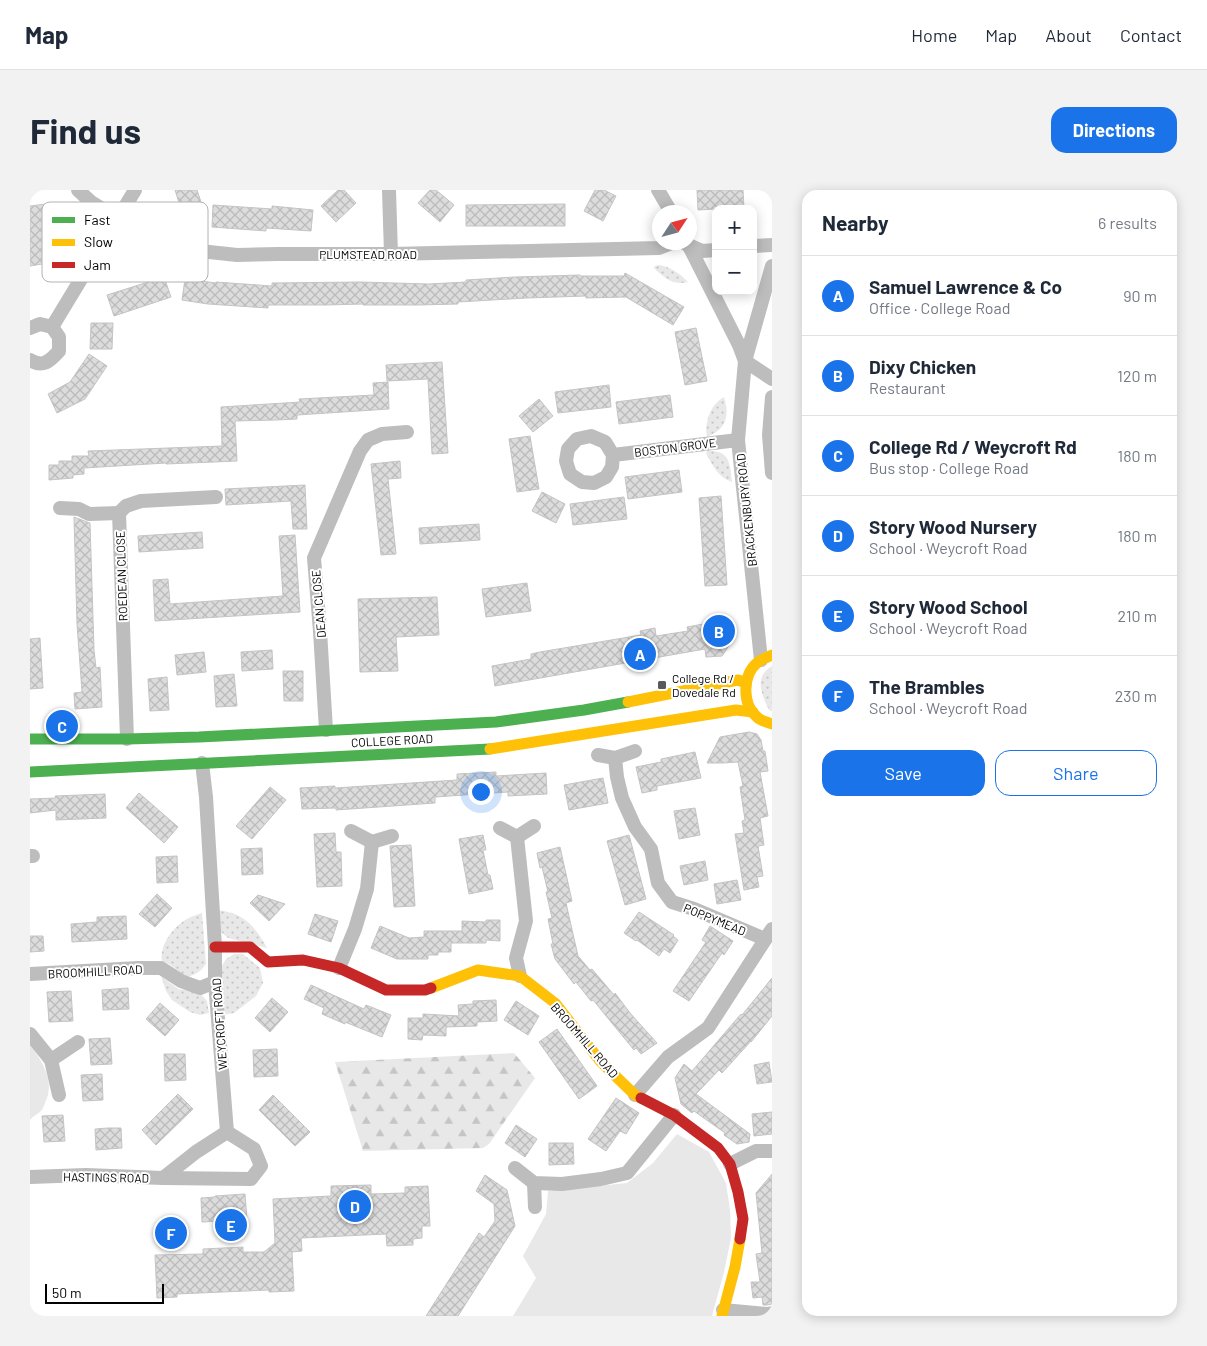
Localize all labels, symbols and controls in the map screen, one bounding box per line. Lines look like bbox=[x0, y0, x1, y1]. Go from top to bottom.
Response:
text: Map bbox=[25, 20, 68, 49]
text: Home bbox=[911, 24, 957, 46]
text: Map bbox=[985, 24, 1017, 46]
text: About bbox=[1045, 24, 1092, 46]
text: Contact bbox=[1120, 24, 1182, 46]
button: Directions bbox=[1051, 107, 1177, 153]
text: Find us bbox=[30, 109, 141, 151]
legend bbox=[42, 202, 208, 282]
north arrow bbox=[652, 205, 697, 250]
map controls bbox=[712, 205, 757, 295]
button: + bbox=[712, 205, 757, 250]
text: Nearby bbox=[822, 210, 888, 235]
text: Fast bbox=[84, 211, 110, 228]
text: 6 results bbox=[1098, 213, 1157, 232]
text: Slow bbox=[84, 233, 113, 250]
street label: PLUMSTEAD ROAD bbox=[319, 247, 417, 261]
button: − bbox=[712, 250, 757, 295]
text: Jam bbox=[84, 256, 111, 273]
text: Samuel Lawrence & Co bbox=[869, 275, 1062, 298]
text: A bbox=[833, 286, 843, 305]
text: 90 m bbox=[1123, 286, 1157, 305]
text: Office · College Road bbox=[869, 298, 1011, 317]
text: Dixy Chicken bbox=[869, 355, 976, 378]
text: B bbox=[833, 366, 843, 385]
text: 120 m bbox=[1117, 366, 1157, 385]
text: Restaurant bbox=[869, 378, 946, 397]
street label: BOSTON GROVE bbox=[633, 435, 717, 459]
text: College Rd / Weycroft Rd bbox=[869, 435, 1077, 458]
text: C bbox=[833, 446, 843, 465]
text: 180 m bbox=[1118, 446, 1157, 465]
street label: BRACKENBURY ROAD bbox=[733, 453, 759, 567]
text: Bus stop · College Road bbox=[869, 458, 1029, 477]
text: Story Wood Nursery bbox=[869, 515, 1037, 538]
text: D bbox=[833, 526, 843, 545]
text: 180 m bbox=[1118, 526, 1157, 545]
street label: ROEDEAN CLOSE bbox=[112, 531, 130, 621]
text: School · Weycroft Road bbox=[869, 538, 1028, 557]
street label: DEAN CLOSE bbox=[308, 569, 328, 639]
text: Story Wood School bbox=[869, 595, 1028, 618]
text: E bbox=[833, 606, 843, 625]
text: 210 m bbox=[1118, 606, 1157, 625]
pin: B bbox=[703, 612, 735, 650]
text: School · Weycroft Road bbox=[869, 618, 1028, 637]
pin: A bbox=[624, 635, 656, 673]
place label: College Rd / Dovedale Rd bbox=[672, 671, 736, 699]
text: The Brambles bbox=[869, 675, 985, 698]
marker: College Rd / Dovedale Rd bbox=[656, 679, 668, 691]
text: F bbox=[834, 686, 842, 705]
text: 230 m bbox=[1115, 686, 1157, 705]
text: School · Weycroft Road bbox=[869, 698, 1028, 717]
pin: C bbox=[46, 707, 78, 745]
street label: COLLEGE ROAD bbox=[351, 731, 433, 749]
button: Save bbox=[822, 750, 985, 796]
button: Share bbox=[995, 750, 1157, 796]
your location bbox=[468, 779, 494, 805]
street label: POPPYMEAD bbox=[682, 900, 748, 938]
street label: BROOMHILL ROAD bbox=[47, 962, 143, 980]
street label: WEYCROFT ROAD bbox=[209, 978, 229, 1070]
street label: BROOMHILL ROAD bbox=[549, 1000, 621, 1080]
street label: HASTINGS ROAD bbox=[63, 1169, 149, 1185]
pin: D bbox=[339, 1187, 371, 1225]
pin: E bbox=[215, 1206, 247, 1244]
pin: F bbox=[155, 1214, 187, 1252]
scale bar bbox=[45, 1281, 164, 1304]
text: 50 m bbox=[52, 1284, 81, 1301]

